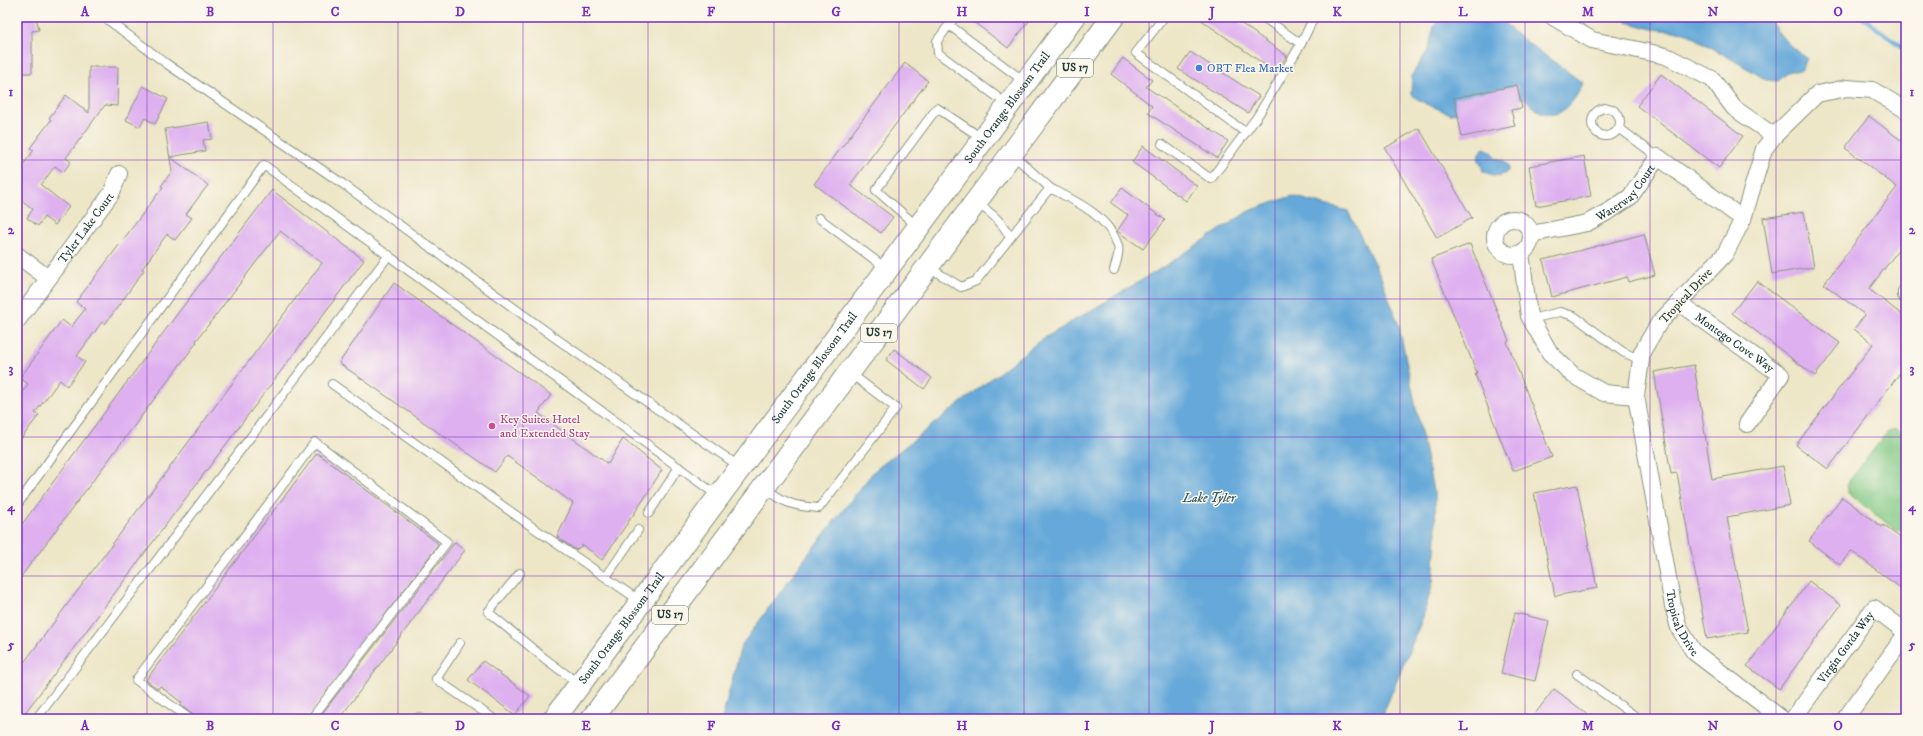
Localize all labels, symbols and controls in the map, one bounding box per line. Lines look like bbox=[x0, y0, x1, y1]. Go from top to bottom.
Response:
text: A bbox=[80, 4, 90, 20]
text: B bbox=[206, 4, 214, 20]
text: C bbox=[331, 4, 340, 20]
text: D bbox=[455, 4, 465, 20]
text: E bbox=[581, 4, 591, 20]
text: F bbox=[707, 4, 716, 20]
text: G bbox=[831, 4, 841, 20]
text: H bbox=[957, 4, 968, 20]
text: I bbox=[1084, 4, 1090, 20]
text: J bbox=[1207, 4, 1215, 21]
text: K bbox=[1332, 4, 1342, 20]
text: L bbox=[1458, 4, 1468, 20]
text: M bbox=[1582, 4, 1594, 20]
text: N bbox=[1708, 4, 1719, 20]
text: O bbox=[1833, 4, 1843, 20]
street label: South Orange Blossom Trail bbox=[961, 48, 1053, 166]
road number: US 17 bbox=[1057, 59, 1093, 77]
place label: OBT Flea Market bbox=[1207, 61, 1293, 76]
marker: OBT Flea Market bbox=[1194, 63, 1204, 73]
text: 1 bbox=[9, 84, 14, 100]
text: 1 bbox=[1910, 84, 1915, 100]
street label: Waterway Court bbox=[1592, 161, 1658, 225]
street label: Tyler Lake Court bbox=[55, 189, 117, 266]
text: 2 bbox=[8, 222, 15, 238]
text: 2 bbox=[1909, 222, 1916, 238]
street label: Tropical Drive bbox=[1656, 265, 1716, 327]
street label: South Orange Blossom Trail bbox=[768, 309, 861, 427]
street label: Montego Cove Way bbox=[1692, 309, 1777, 376]
road number: US 17 bbox=[861, 324, 897, 342]
text: 3 bbox=[9, 361, 14, 377]
text: 3 bbox=[1910, 361, 1915, 377]
place label: Key Suites Hotel and Extended Stay bbox=[500, 412, 590, 441]
marker: Key Suites Hotel and Extended Stay bbox=[487, 421, 497, 431]
water label: Lake Tyler bbox=[1182, 490, 1237, 506]
text: 4 bbox=[6, 499, 15, 516]
text: 4 bbox=[1907, 499, 1916, 516]
street label: South Orange Blossom Trail bbox=[575, 569, 668, 687]
street label: Tropical Drive bbox=[1663, 588, 1701, 660]
road number: US 17 bbox=[652, 606, 688, 624]
street label: Virgin Gorda Way bbox=[1813, 608, 1877, 687]
text: 5 bbox=[7, 637, 15, 653]
text: 5 bbox=[1908, 637, 1916, 653]
text: A bbox=[80, 718, 90, 734]
text: B bbox=[206, 718, 214, 734]
text: C bbox=[331, 718, 340, 734]
text: D bbox=[455, 718, 465, 734]
text: E bbox=[581, 718, 591, 734]
text: F bbox=[707, 718, 716, 734]
text: G bbox=[831, 718, 841, 734]
text: H bbox=[957, 718, 968, 734]
text: I bbox=[1084, 718, 1090, 734]
text: J bbox=[1207, 718, 1215, 735]
text: K bbox=[1332, 718, 1342, 734]
text: L bbox=[1458, 718, 1468, 734]
text: M bbox=[1582, 718, 1594, 734]
text: N bbox=[1708, 718, 1719, 734]
text: O bbox=[1833, 718, 1843, 734]

